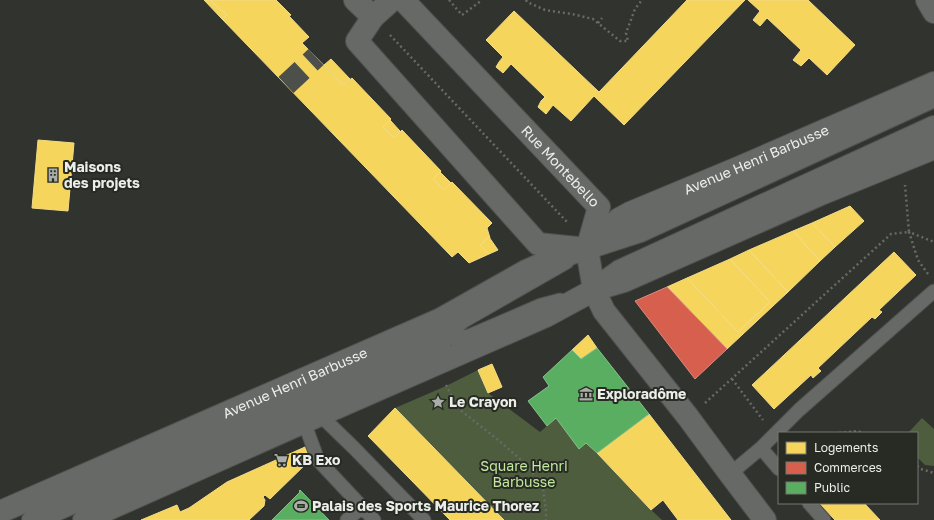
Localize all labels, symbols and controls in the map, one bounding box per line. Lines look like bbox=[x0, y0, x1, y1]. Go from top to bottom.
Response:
street label: Avenue Henri Barbusse bbox=[681, 121, 831, 198]
street label: Rue Montebello bbox=[518, 122, 603, 210]
place label: Maisons des projets bbox=[64, 158, 140, 191]
building icon: Maisons des projets bbox=[45, 167, 61, 183]
street label: Avenue Henri Barbusse bbox=[220, 343, 370, 421]
place label: Exploradôme bbox=[597, 385, 686, 402]
museum icon: Exploradôme bbox=[578, 386, 594, 402]
place label: Le Crayon bbox=[449, 393, 517, 410]
place icon: Le Crayon bbox=[430, 394, 446, 410]
legend bbox=[778, 432, 918, 504]
text: Logements bbox=[814, 440, 878, 455]
place label: KB Exo bbox=[292, 451, 341, 468]
supermarket icon: KB Exo bbox=[273, 452, 289, 468]
park label: Square Henri Barbusse bbox=[480, 457, 568, 490]
text: Commerces bbox=[814, 460, 882, 475]
text: Public bbox=[814, 480, 851, 495]
place label: Palais des Sports Maurice Thorez bbox=[312, 497, 539, 514]
sports icon: Palais des Sports Maurice Thorez bbox=[293, 498, 309, 514]

